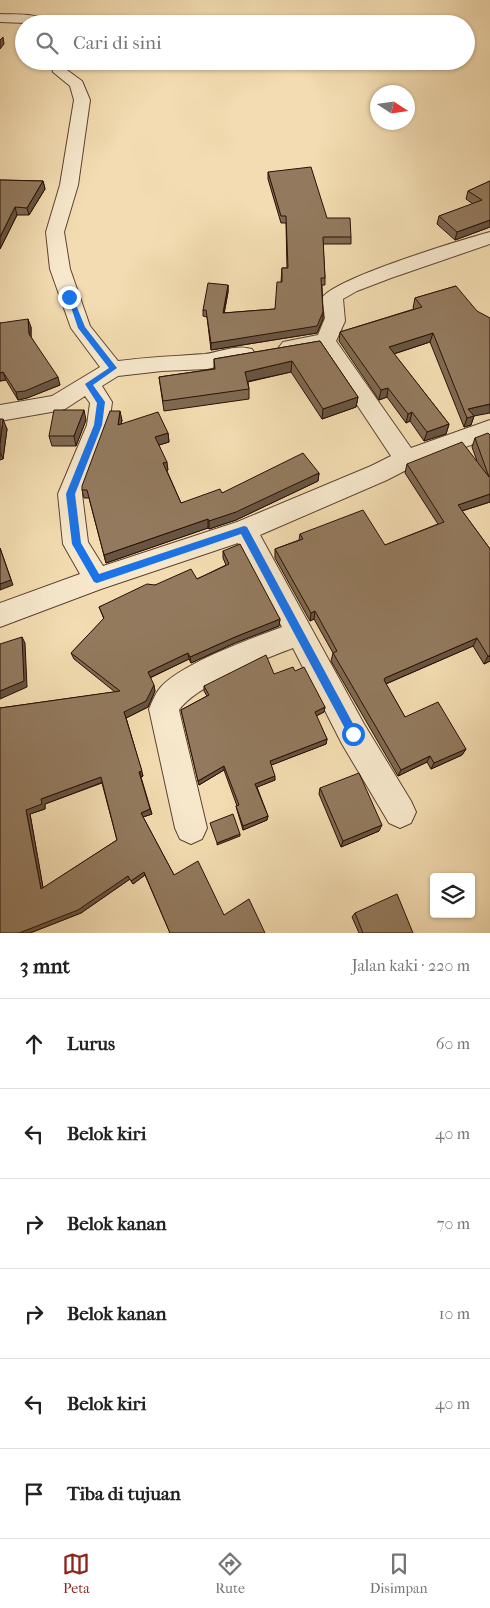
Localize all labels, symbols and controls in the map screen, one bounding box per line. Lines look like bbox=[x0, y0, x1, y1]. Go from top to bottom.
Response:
search box bbox=[15, 15, 475, 70]
icon: search bbox=[33, 29, 61, 57]
text: Cari di sini bbox=[73, 32, 162, 54]
north arrow bbox=[370, 85, 415, 130]
route end bbox=[58, 286, 81, 309]
route start bbox=[342, 723, 365, 746]
map controls bbox=[430, 873, 475, 918]
button: layers bbox=[430, 873, 475, 918]
text: 3 mnt bbox=[20, 954, 70, 978]
text: Jalan kaki · 220 m bbox=[352, 956, 470, 975]
icon: ahead bbox=[20, 1030, 48, 1058]
text: Lurus bbox=[67, 1033, 115, 1055]
text: 60 m bbox=[436, 1034, 470, 1053]
icon: left bbox=[20, 1120, 48, 1148]
text: Belok kiri bbox=[67, 1123, 146, 1145]
text: 40 m bbox=[435, 1124, 470, 1143]
icon: right bbox=[20, 1210, 48, 1238]
text: Belok kanan bbox=[67, 1213, 167, 1235]
text: 70 m bbox=[437, 1214, 470, 1233]
icon: right bbox=[20, 1300, 48, 1328]
text: Belok kanan bbox=[67, 1303, 167, 1325]
text: 10 m bbox=[439, 1304, 470, 1323]
icon: left bbox=[20, 1390, 48, 1418]
text: Belok kiri bbox=[67, 1393, 146, 1415]
text: 40 m bbox=[435, 1394, 470, 1413]
icon: arrive bbox=[20, 1480, 48, 1508]
text: Tiba di tujuan bbox=[67, 1483, 181, 1505]
tab: Peta bbox=[62, 1550, 90, 1597]
tab: Rute bbox=[215, 1550, 245, 1597]
tab: Disimpan bbox=[370, 1550, 428, 1597]

